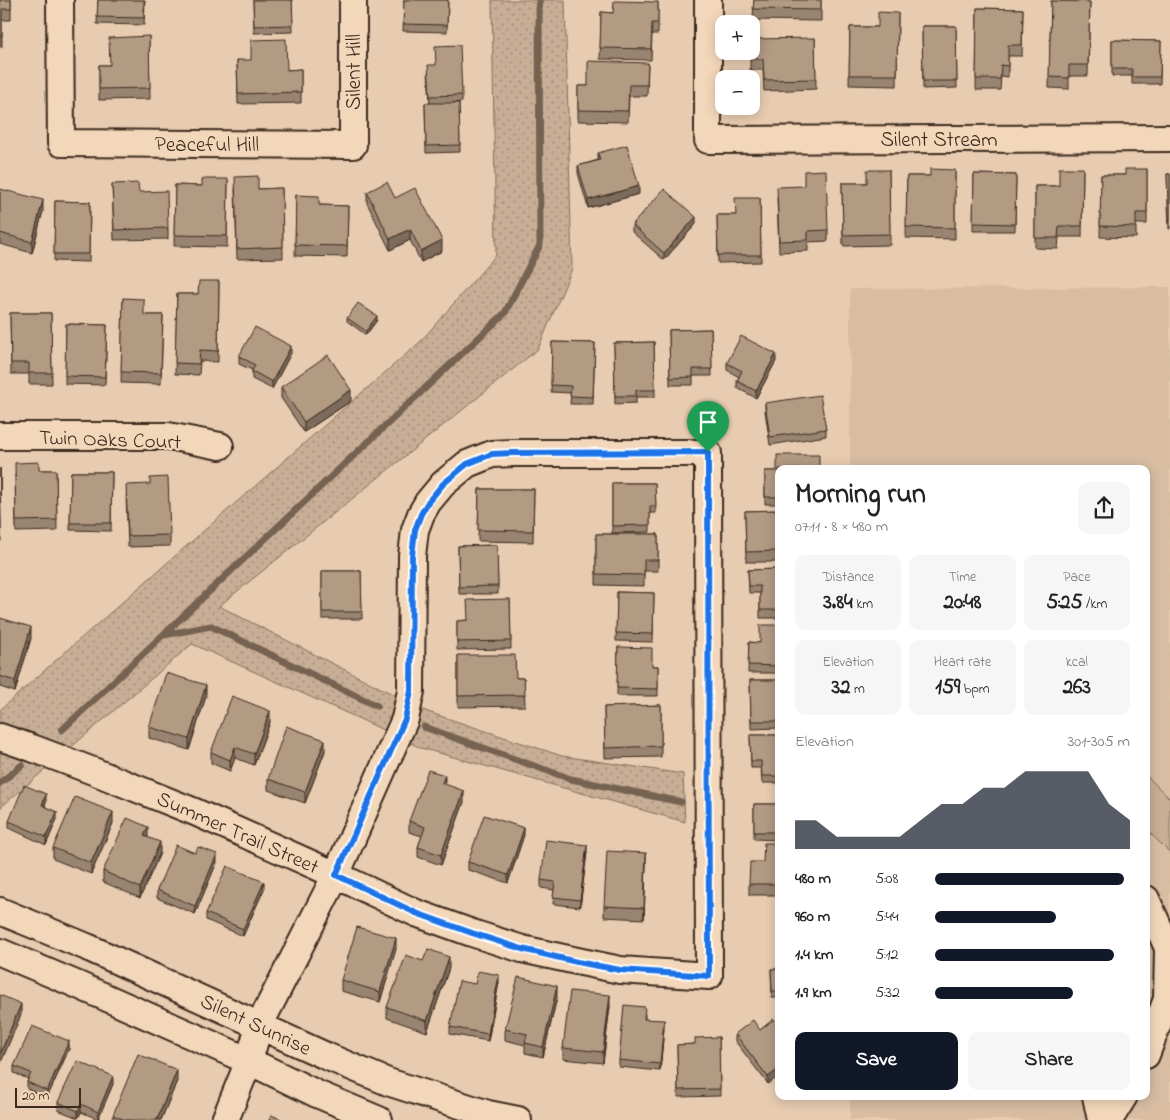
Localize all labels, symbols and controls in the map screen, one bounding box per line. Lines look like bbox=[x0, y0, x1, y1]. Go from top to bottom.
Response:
map controls bbox=[715, 15, 760, 115]
button: + bbox=[715, 15, 760, 60]
street label: Silent Hill bbox=[340, 34, 370, 110]
button: − bbox=[715, 70, 760, 115]
street label: Silent Stream bbox=[881, 126, 997, 156]
street label: Peaceful Hill bbox=[155, 131, 259, 161]
pin bbox=[687, 401, 729, 452]
icon: arrive bbox=[694, 408, 722, 436]
street label: Twin Oaks Court bbox=[38, 424, 181, 458]
text: Morning run bbox=[795, 475, 926, 516]
button: share bbox=[1078, 482, 1130, 534]
text: 07:11 · 8 × 480 m bbox=[795, 515, 888, 539]
text: Distance bbox=[822, 567, 874, 588]
text: Time bbox=[949, 567, 976, 588]
text: Pace bbox=[1063, 567, 1090, 588]
text: 3.84 bbox=[823, 588, 853, 618]
text: 20:48 bbox=[944, 588, 981, 618]
text: 5:25 bbox=[1046, 588, 1083, 618]
text: km bbox=[853, 594, 873, 615]
text: /km bbox=[1083, 594, 1107, 615]
text: Elevation bbox=[822, 652, 874, 673]
text: Heart rate bbox=[934, 652, 991, 673]
text: kcal bbox=[1066, 652, 1088, 673]
text: 32 bbox=[831, 673, 851, 703]
text: 159 bbox=[935, 673, 960, 703]
text: 263 bbox=[1063, 673, 1091, 703]
text: m bbox=[851, 679, 865, 700]
text: bpm bbox=[960, 679, 990, 700]
text: Elevation bbox=[795, 730, 854, 754]
text: 301–305 m bbox=[1068, 730, 1130, 754]
street label: Summer Trail Street bbox=[151, 785, 323, 883]
text: 480 m bbox=[795, 867, 831, 891]
text: 5:08 bbox=[875, 867, 898, 891]
text: 960 m bbox=[795, 905, 830, 929]
text: 5:44 bbox=[875, 905, 899, 929]
text: 1.4 km bbox=[795, 943, 833, 967]
text: 5:12 bbox=[875, 943, 899, 967]
text: 1.9 km bbox=[795, 981, 832, 1005]
text: 5:32 bbox=[875, 981, 900, 1005]
street label: Silent Sunrise bbox=[195, 987, 316, 1065]
button: Save bbox=[795, 1032, 958, 1090]
button: Share bbox=[968, 1032, 1130, 1090]
scale bar bbox=[15, 1085, 81, 1108]
text: 20 m bbox=[22, 1086, 49, 1107]

